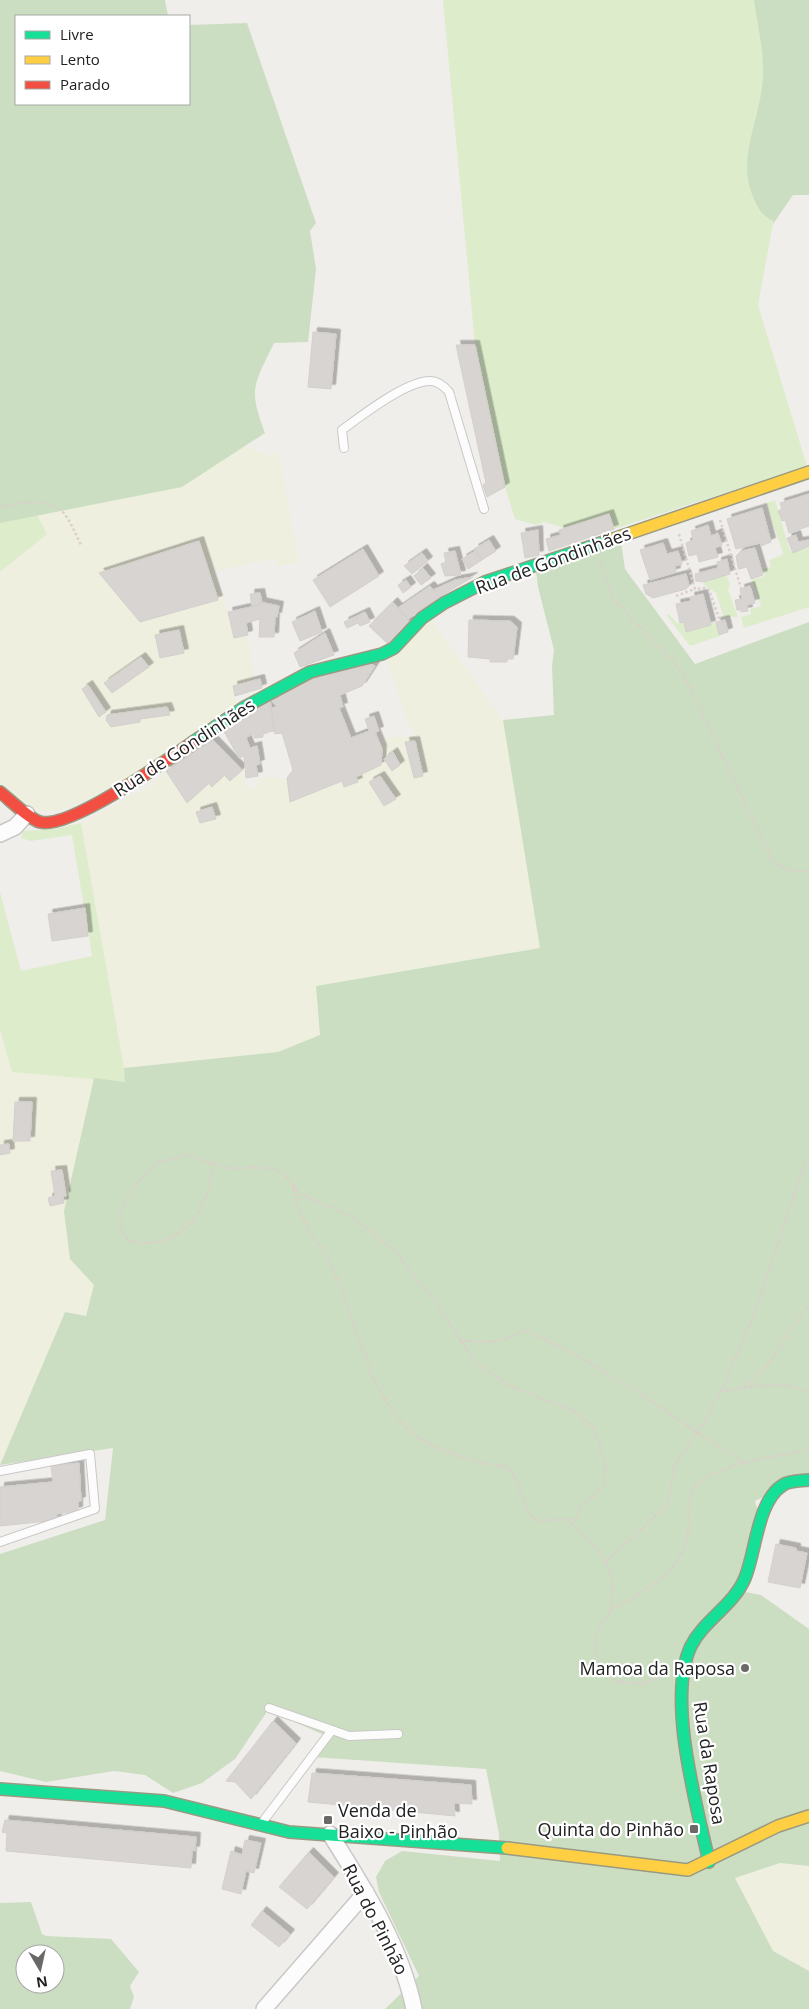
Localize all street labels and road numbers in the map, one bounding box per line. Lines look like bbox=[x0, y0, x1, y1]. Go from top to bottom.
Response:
street label: Rua de Gondinhães bbox=[472, 521, 634, 599]
street label: Rua de Gondinhães bbox=[109, 692, 259, 802]
street label: Rua da Raposa bbox=[688, 1700, 732, 1826]
street label: Rua do Pinhão bbox=[338, 1859, 414, 1979]

